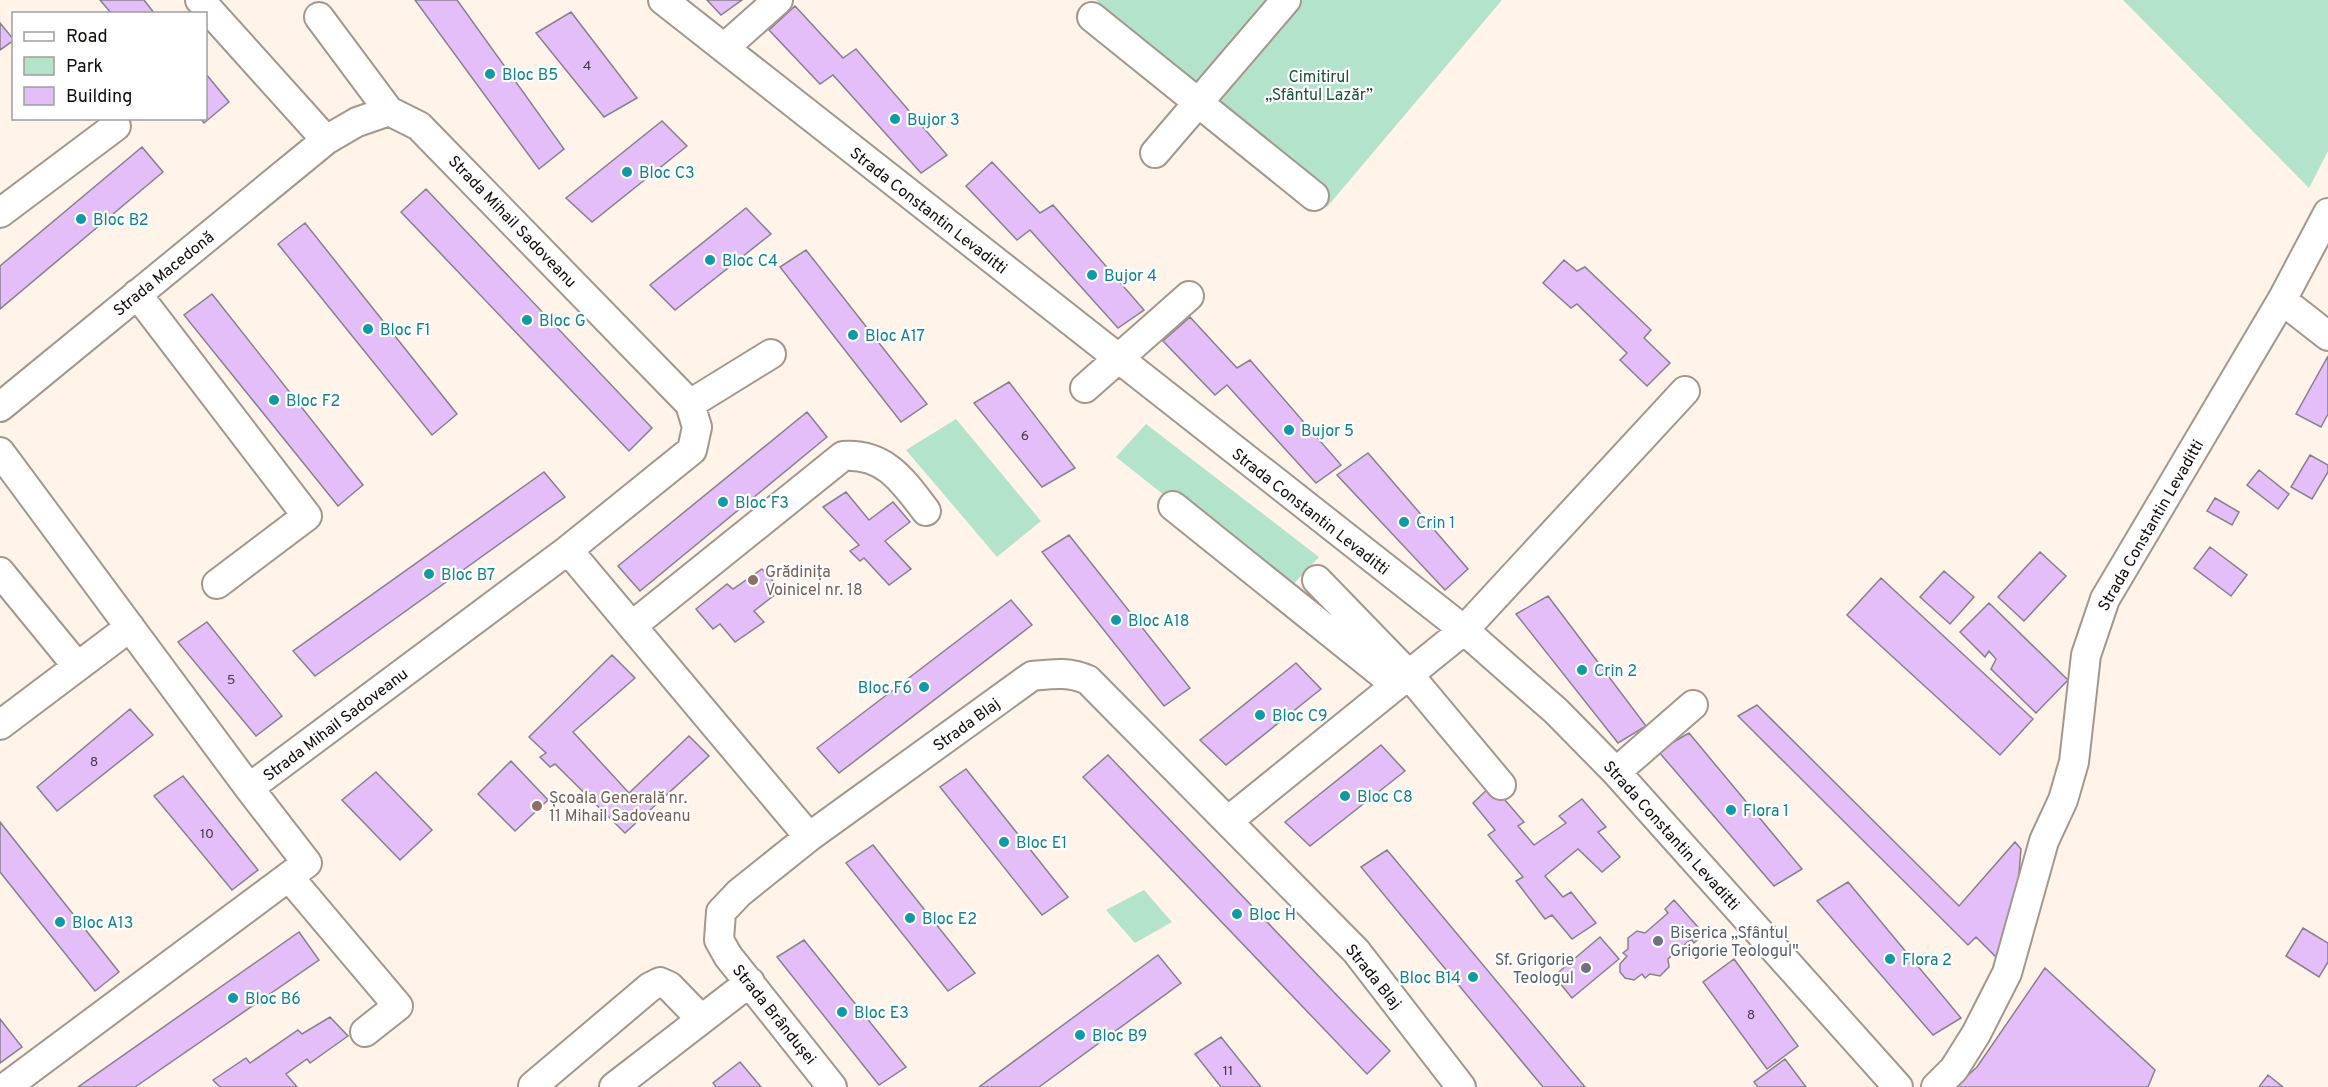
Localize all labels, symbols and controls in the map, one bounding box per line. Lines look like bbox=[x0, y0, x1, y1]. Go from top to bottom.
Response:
legend bbox=[12, 12, 207, 120]
text: Road bbox=[66, 26, 108, 49]
text: Park bbox=[66, 56, 103, 79]
house number: 4 bbox=[583, 58, 591, 75]
place label: Bloc B5 bbox=[502, 66, 558, 86]
marker: Bloc B5 bbox=[483, 67, 497, 81]
park label: Cimitirul „Sfântul Lazăr” bbox=[1265, 68, 1373, 106]
text: Building bbox=[66, 86, 132, 109]
place label: Bujor 3 bbox=[907, 111, 960, 131]
marker: Bujor 3 bbox=[888, 112, 902, 126]
street label: Strada Constantin Levaditti bbox=[845, 144, 1011, 279]
street label: Strada Mihail Sadoveanu bbox=[443, 152, 580, 293]
place label: Bloc C3 bbox=[639, 164, 695, 184]
marker: Bloc C3 bbox=[620, 165, 634, 179]
place label: Bloc B2 bbox=[93, 211, 149, 231]
marker: Bloc B2 bbox=[74, 212, 88, 226]
street label: Strada Macedonă bbox=[110, 228, 219, 321]
place label: Bloc C4 bbox=[722, 252, 778, 272]
marker: Bloc C4 bbox=[703, 253, 717, 267]
place label: Bujor 4 bbox=[1104, 267, 1157, 287]
marker: Bujor 4 bbox=[1085, 268, 1099, 282]
place label: Bloc G bbox=[539, 312, 586, 332]
marker: Bloc G bbox=[520, 313, 534, 327]
place label: Bloc F1 bbox=[380, 321, 431, 341]
marker: Bloc F1 bbox=[361, 322, 375, 336]
place label: Bloc A17 bbox=[865, 327, 925, 347]
marker: Bloc A17 bbox=[846, 328, 860, 342]
place label: Bloc F2 bbox=[286, 392, 340, 412]
marker: Bloc F2 bbox=[267, 393, 281, 407]
place label: Bujor 5 bbox=[1301, 422, 1354, 442]
marker: Bujor 5 bbox=[1282, 423, 1296, 437]
house number: 6 bbox=[1021, 428, 1029, 445]
street label: Strada Constantin Levaditti bbox=[2094, 437, 2209, 615]
street label: Strada Constantin Levaditti bbox=[1227, 445, 1393, 580]
place label: Bloc F3 bbox=[735, 494, 789, 514]
marker: Bloc F3 bbox=[716, 495, 730, 509]
place label: Crin 1 bbox=[1416, 514, 1455, 534]
marker: Crin 1 bbox=[1397, 515, 1411, 529]
place label: Grădinița Voinicel nr. 18 bbox=[765, 563, 863, 601]
place label: Bloc B7 bbox=[441, 566, 495, 586]
marker: Bloc B7 bbox=[422, 567, 436, 581]
marker: Grădinița Voinicel nr. 18 bbox=[746, 573, 760, 587]
place label: Bloc A18 bbox=[1128, 612, 1189, 632]
marker: Bloc A18 bbox=[1109, 613, 1123, 627]
place label: Crin 2 bbox=[1594, 662, 1637, 682]
marker: Crin 2 bbox=[1575, 663, 1589, 677]
street label: Strada Mihail Sadoveanu bbox=[260, 665, 413, 787]
house number: 5 bbox=[227, 672, 235, 689]
place label: Bloc F6 bbox=[858, 679, 912, 699]
marker: Bloc F6 bbox=[917, 680, 931, 694]
street label: Strada Blaj bbox=[930, 695, 1005, 757]
place label: Bloc C9 bbox=[1272, 707, 1328, 727]
marker: Bloc C9 bbox=[1253, 708, 1267, 722]
house number: 8 bbox=[90, 754, 98, 771]
street label: Strada Constantin Levaditti bbox=[1598, 757, 1743, 915]
place label: Bloc C8 bbox=[1357, 788, 1413, 808]
place label: Școala Generală nr. 11 Mihail Sadoveanu bbox=[549, 789, 691, 827]
marker: Bloc C8 bbox=[1338, 789, 1352, 803]
marker: Școala Generală nr. 11 Mihail Sadoveanu bbox=[530, 799, 544, 813]
place label: Flora 1 bbox=[1743, 802, 1789, 822]
marker: Flora 1 bbox=[1724, 803, 1738, 817]
house number: 10 bbox=[200, 826, 214, 843]
place label: Bloc E1 bbox=[1016, 834, 1067, 854]
marker: Bloc E1 bbox=[997, 835, 1011, 849]
place label: Bloc H bbox=[1249, 906, 1296, 926]
marker: Bloc H bbox=[1230, 907, 1244, 921]
place label: Bloc E2 bbox=[922, 910, 977, 930]
marker: Bloc E2 bbox=[903, 911, 917, 925]
place label: Bloc A13 bbox=[72, 914, 133, 934]
marker: Bloc A13 bbox=[53, 915, 67, 929]
place label: Biserica „Sfântul Grigorie Teologul" bbox=[1670, 924, 1799, 962]
marker: Biserica „Sfântul Grigorie Teologul" bbox=[1651, 934, 1665, 948]
street label: Strada Blaj bbox=[1340, 941, 1405, 1014]
place label: Sf. Grigorie Teologul bbox=[1495, 951, 1574, 989]
place label: Flora 2 bbox=[1902, 951, 1952, 971]
marker: Flora 2 bbox=[1883, 952, 1897, 966]
street label: Strada Brândușei bbox=[727, 961, 820, 1069]
marker: Sf. Grigorie Teologul bbox=[1579, 961, 1593, 975]
place label: Bloc B14 bbox=[1399, 969, 1461, 989]
marker: Bloc B14 bbox=[1466, 970, 1480, 984]
place label: Bloc B6 bbox=[245, 990, 301, 1010]
marker: Bloc B6 bbox=[226, 991, 240, 1005]
place label: Bloc E3 bbox=[854, 1004, 909, 1024]
marker: Bloc E3 bbox=[835, 1005, 849, 1019]
house number: 8 bbox=[1747, 1007, 1755, 1024]
place label: Bloc B9 bbox=[1092, 1027, 1147, 1047]
marker: Bloc B9 bbox=[1073, 1028, 1087, 1042]
house number: 11 bbox=[1223, 1063, 1233, 1080]

